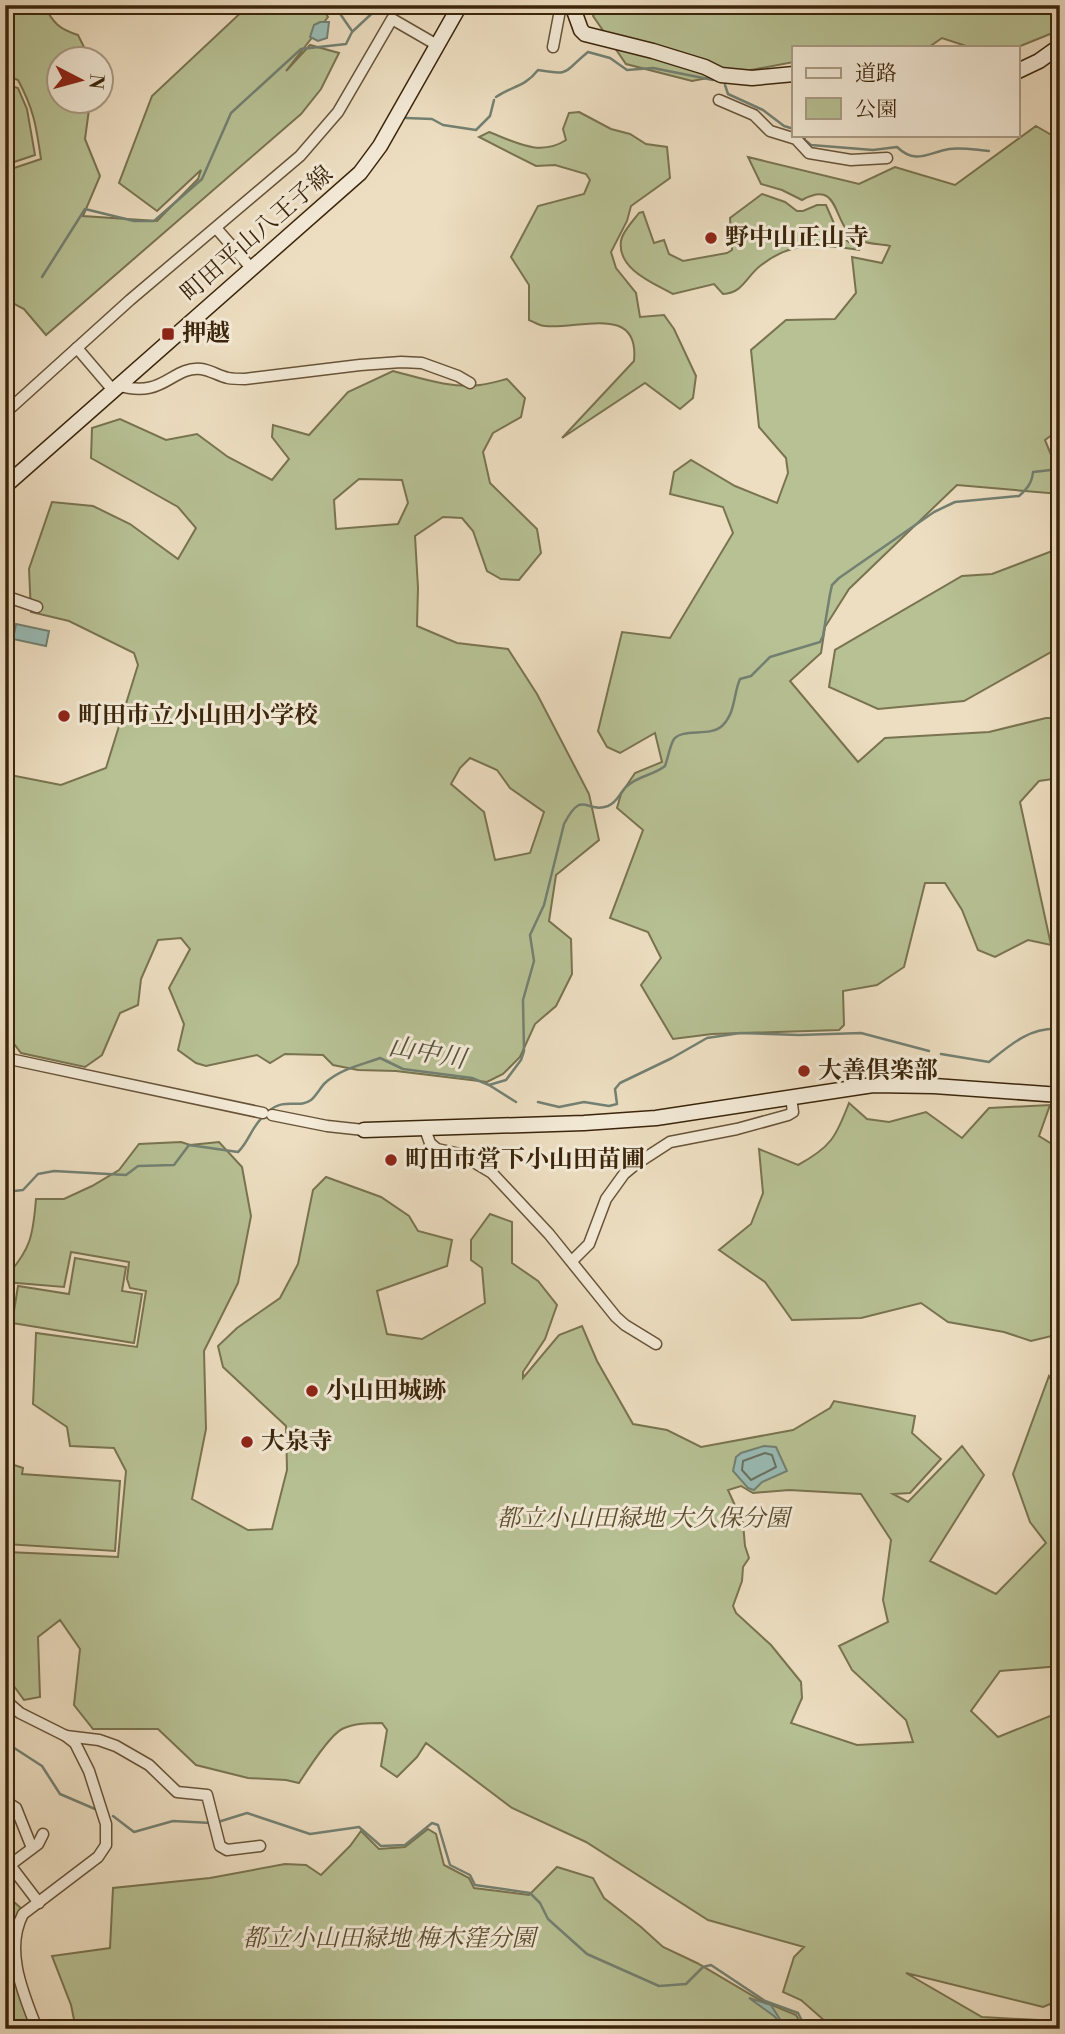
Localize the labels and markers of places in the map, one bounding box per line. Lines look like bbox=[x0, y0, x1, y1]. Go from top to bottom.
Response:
place label: 野中山正山寺 bbox=[725, 223, 869, 253]
marker: 野中山正山寺 bbox=[703, 230, 719, 246]
place label: 押越 bbox=[182, 319, 230, 349]
marker: 押越 bbox=[160, 326, 176, 342]
place label: 町田市立小山田小学校 bbox=[78, 701, 318, 731]
marker: 町田市立小山田小学校 bbox=[56, 708, 72, 724]
place label: 大善倶楽部 bbox=[818, 1056, 938, 1086]
marker: 大善倶楽部 bbox=[796, 1063, 812, 1079]
place label: 町田市営下小山田苗圃 bbox=[405, 1145, 645, 1175]
marker: 町田市営下小山田苗圃 bbox=[383, 1152, 399, 1168]
place label: 小山田城跡 bbox=[326, 1376, 446, 1406]
marker: 小山田城跡 bbox=[304, 1383, 320, 1399]
place label: 大泉寺 bbox=[261, 1427, 333, 1457]
marker: 大泉寺 bbox=[239, 1434, 255, 1450]

